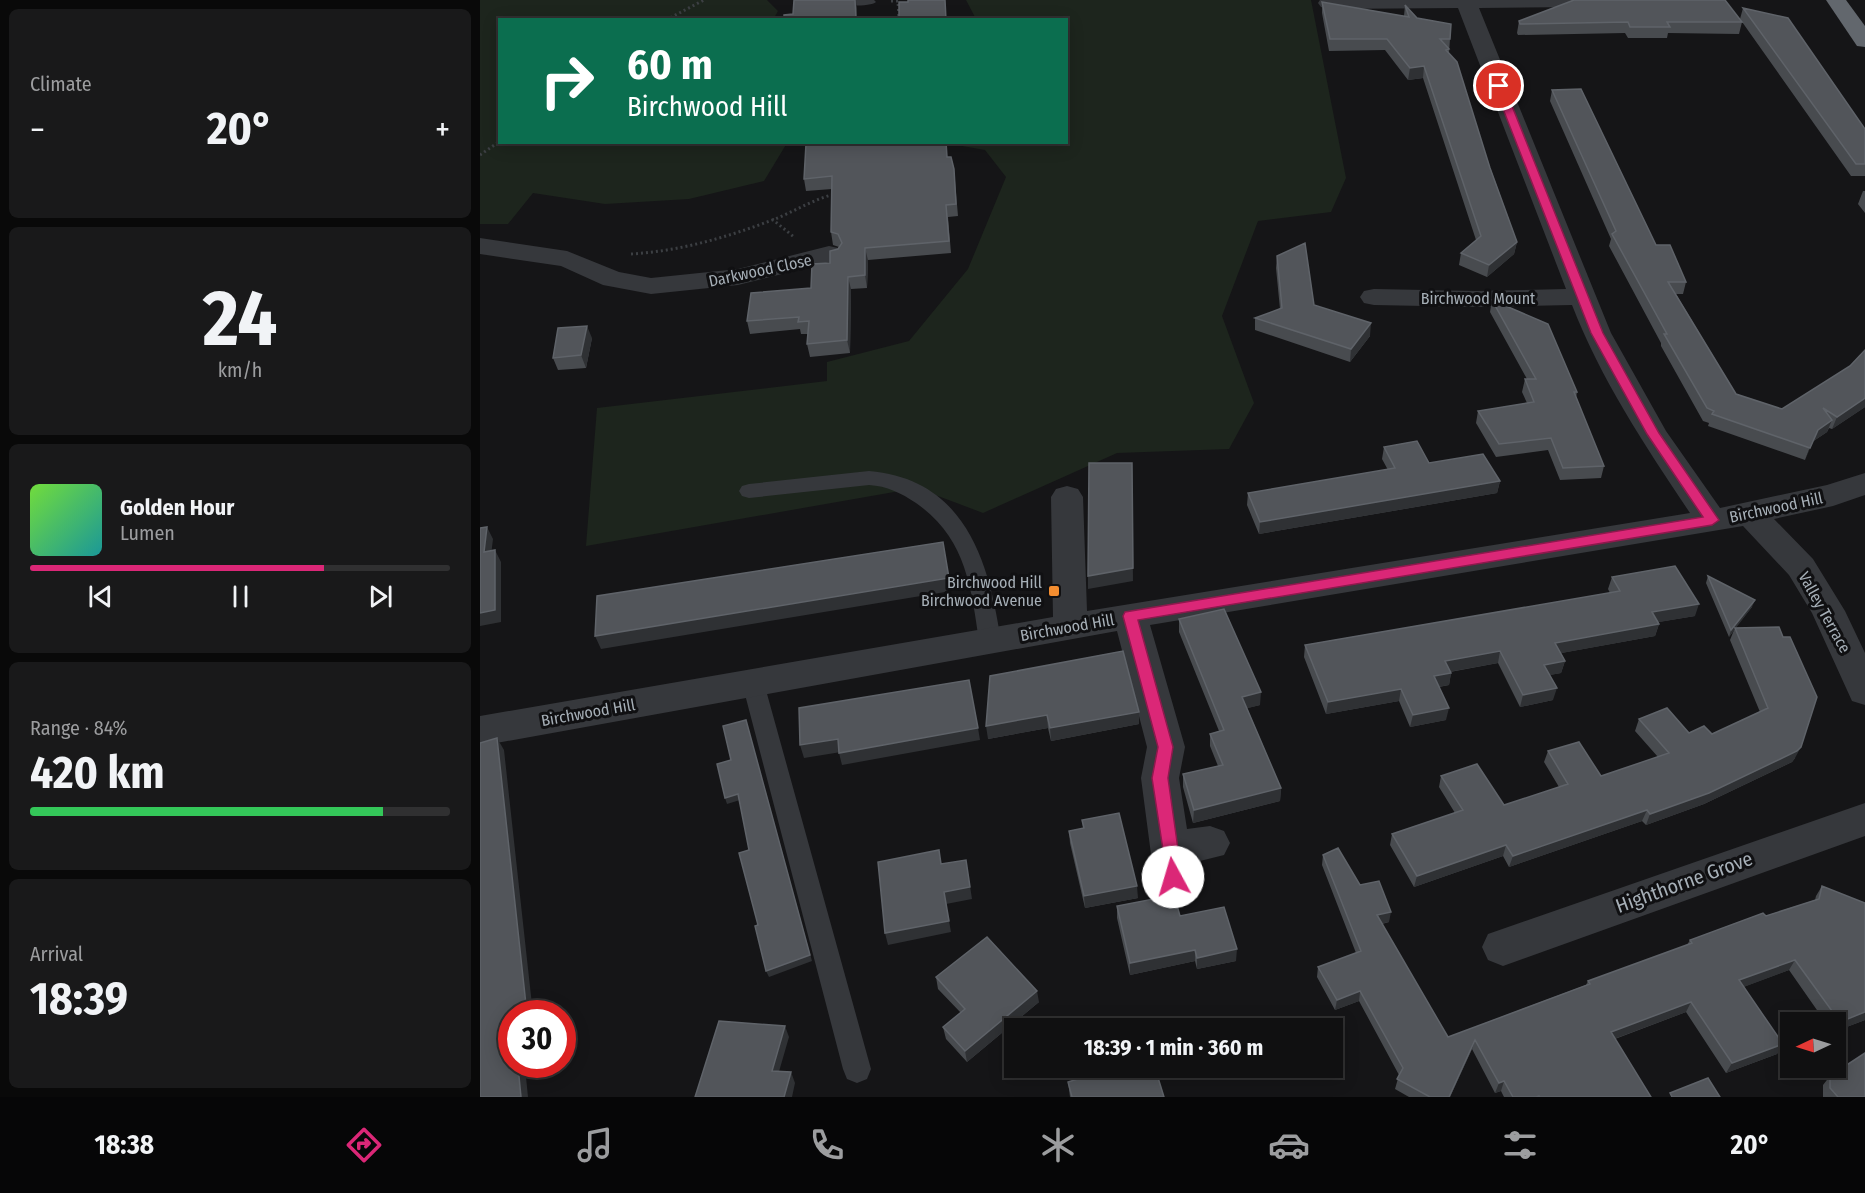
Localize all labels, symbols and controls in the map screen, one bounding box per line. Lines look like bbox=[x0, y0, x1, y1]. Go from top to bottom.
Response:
text: 60 m bbox=[627, 40, 713, 90]
icon: right bbox=[528, 42, 606, 120]
pin bbox=[1473, 60, 1524, 111]
icon: arrive bbox=[1482, 69, 1515, 102]
text: Climate bbox=[30, 72, 92, 96]
text: Birchwood Hill bbox=[627, 91, 787, 123]
text: 20° bbox=[207, 102, 273, 156]
text: − bbox=[30, 110, 45, 150]
text: + bbox=[435, 110, 450, 150]
street label: Darkwood Close bbox=[707, 250, 813, 291]
text: 24 bbox=[203, 272, 277, 366]
street label: Birchwood Mount bbox=[1421, 289, 1536, 308]
text: km/h bbox=[218, 358, 262, 382]
street label: Birchwood Hill bbox=[1728, 488, 1825, 527]
text: Golden Hour bbox=[120, 494, 234, 521]
text: Lumen bbox=[120, 521, 175, 545]
street label: Valley Terrace bbox=[1795, 568, 1855, 656]
place label: Birchwood Hill Birchwood Avenue bbox=[921, 573, 1042, 610]
icon: previous bbox=[84, 580, 117, 613]
icon: pause bbox=[224, 580, 257, 613]
icon: next bbox=[364, 580, 397, 613]
marker: Birchwood Hill Birchwood Avenue bbox=[1047, 584, 1061, 598]
street label: Birchwood Hill bbox=[1019, 610, 1116, 645]
street label: Birchwood Hill bbox=[540, 695, 637, 730]
text: Range · 84% bbox=[30, 716, 127, 740]
text: 420 km bbox=[30, 746, 165, 800]
position arrow bbox=[1141, 845, 1205, 909]
street label: Highthorne Grove bbox=[1612, 846, 1756, 918]
text: Arrival bbox=[30, 942, 83, 966]
text: 18:39 bbox=[30, 972, 128, 1026]
speed limit sign: 30 bbox=[498, 1000, 576, 1078]
north arrow bbox=[1780, 1012, 1846, 1078]
map controls bbox=[1780, 1012, 1846, 1078]
text: 18:39 · 1 min · 360 m bbox=[1084, 1034, 1263, 1061]
icon: directions bbox=[343, 1124, 385, 1166]
icon: music bbox=[574, 1124, 616, 1166]
icon: phone bbox=[806, 1124, 848, 1166]
icon: climate bbox=[1037, 1124, 1079, 1166]
icon: car bbox=[1268, 1124, 1310, 1166]
icon: filters bbox=[1499, 1124, 1541, 1166]
text: 18:38 bbox=[95, 1129, 154, 1161]
text: 20° bbox=[1730, 1129, 1770, 1161]

